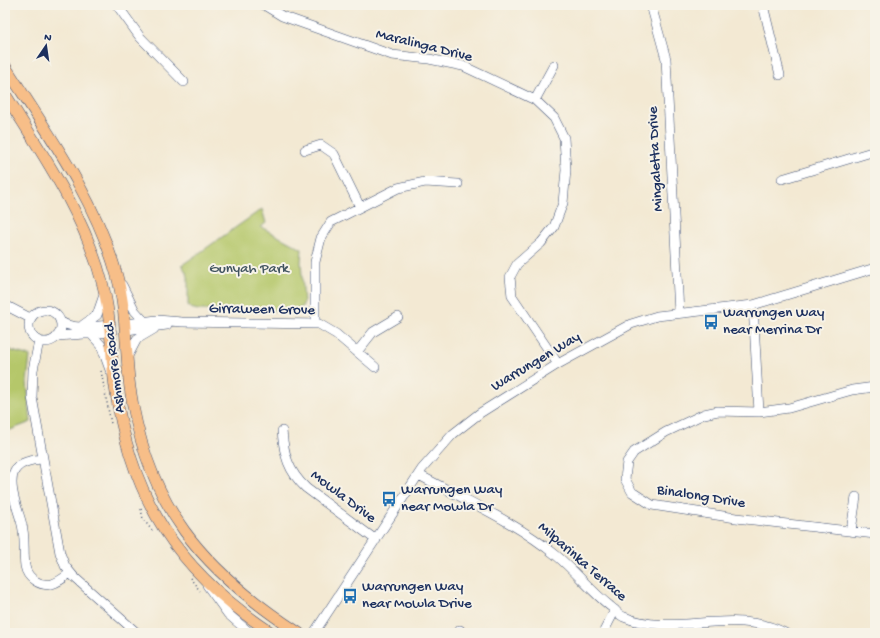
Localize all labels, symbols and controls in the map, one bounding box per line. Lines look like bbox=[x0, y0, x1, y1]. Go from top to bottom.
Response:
street label: Maralinga Drive bbox=[374, 25, 475, 67]
north arrow bbox=[26, 26, 66, 66]
text: N bbox=[43, 32, 53, 45]
street label: Mingaletta Drive bbox=[644, 106, 668, 212]
park label: Gunyah Park bbox=[209, 260, 290, 278]
street label: Girraween Grove bbox=[209, 300, 316, 320]
place label: Warrungen Way near Merrina Dr bbox=[723, 304, 825, 339]
bus stop icon: Warrungen Way near Merrina Dr bbox=[702, 313, 720, 331]
street label: Ashmore Road bbox=[100, 321, 129, 414]
street label: Warrungen Way bbox=[488, 328, 585, 396]
street label: Mowla Drive bbox=[307, 466, 380, 528]
place label: Warrungen Way near Mowla Dr bbox=[401, 481, 503, 516]
street label: Binalong Drive bbox=[654, 481, 747, 513]
bus stop icon: Warrungen Way near Mowla Dr bbox=[380, 490, 398, 508]
street label: Milparinka Terrace bbox=[534, 518, 630, 606]
place label: Warrungen Way near Mowla Drive bbox=[362, 578, 472, 613]
bus stop icon: Warrungen Way near Mowla Drive bbox=[341, 587, 359, 605]

